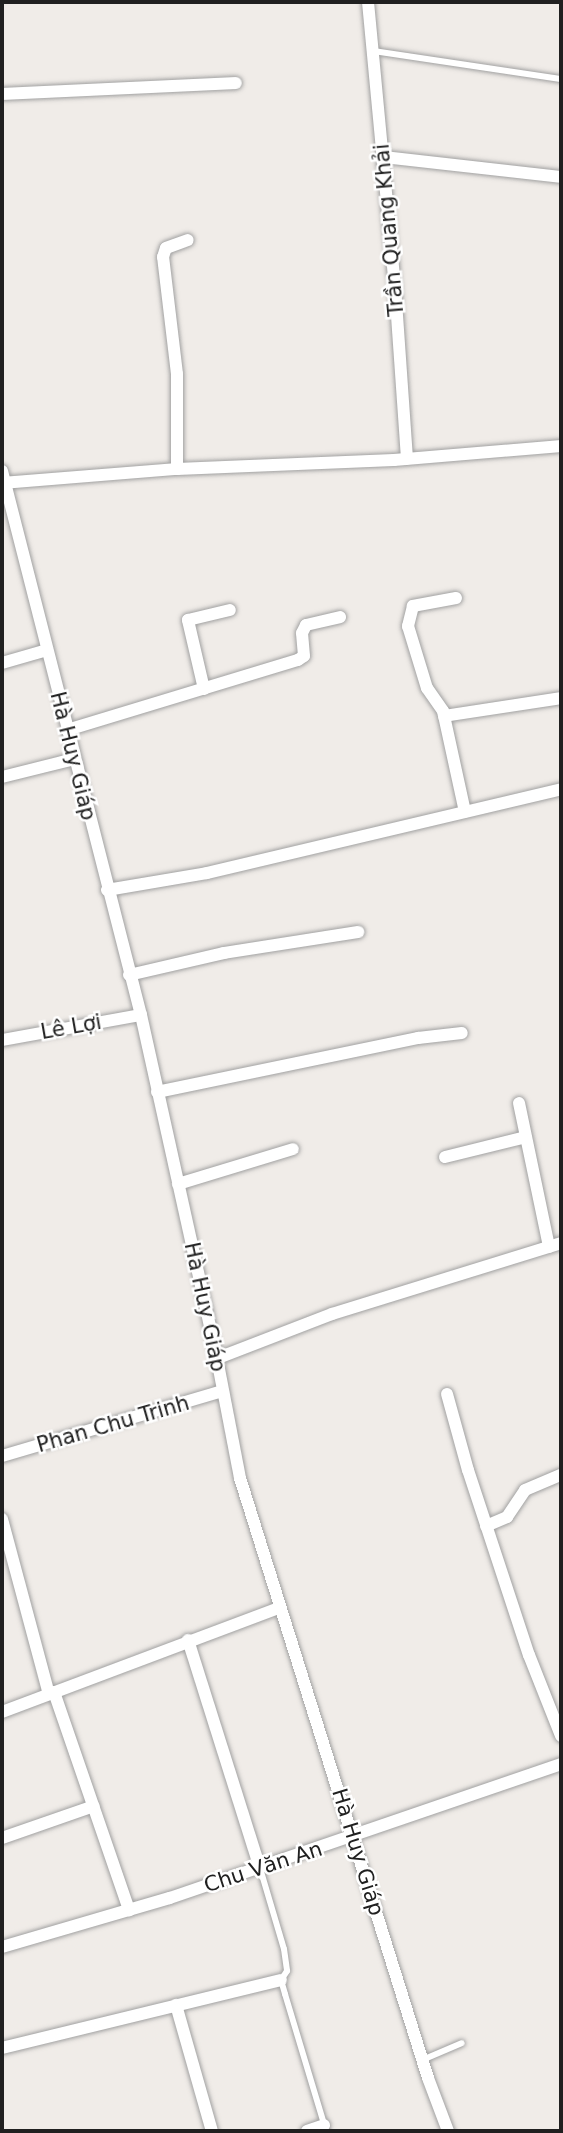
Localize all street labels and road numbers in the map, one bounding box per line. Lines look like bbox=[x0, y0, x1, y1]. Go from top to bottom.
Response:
street label: Trần Quang Khải bbox=[369, 143, 409, 317]
street label: Hà Huy Giáp bbox=[45, 689, 101, 823]
street label: Lê Lợi bbox=[39, 1009, 103, 1045]
street label: Hà Huy Giáp bbox=[179, 1240, 231, 1374]
street label: Phan Chu Trinh bbox=[34, 1390, 192, 1458]
street label: Hà Huy Giáp bbox=[327, 1785, 389, 1919]
street label: Chu Văn An bbox=[201, 1836, 325, 1898]

